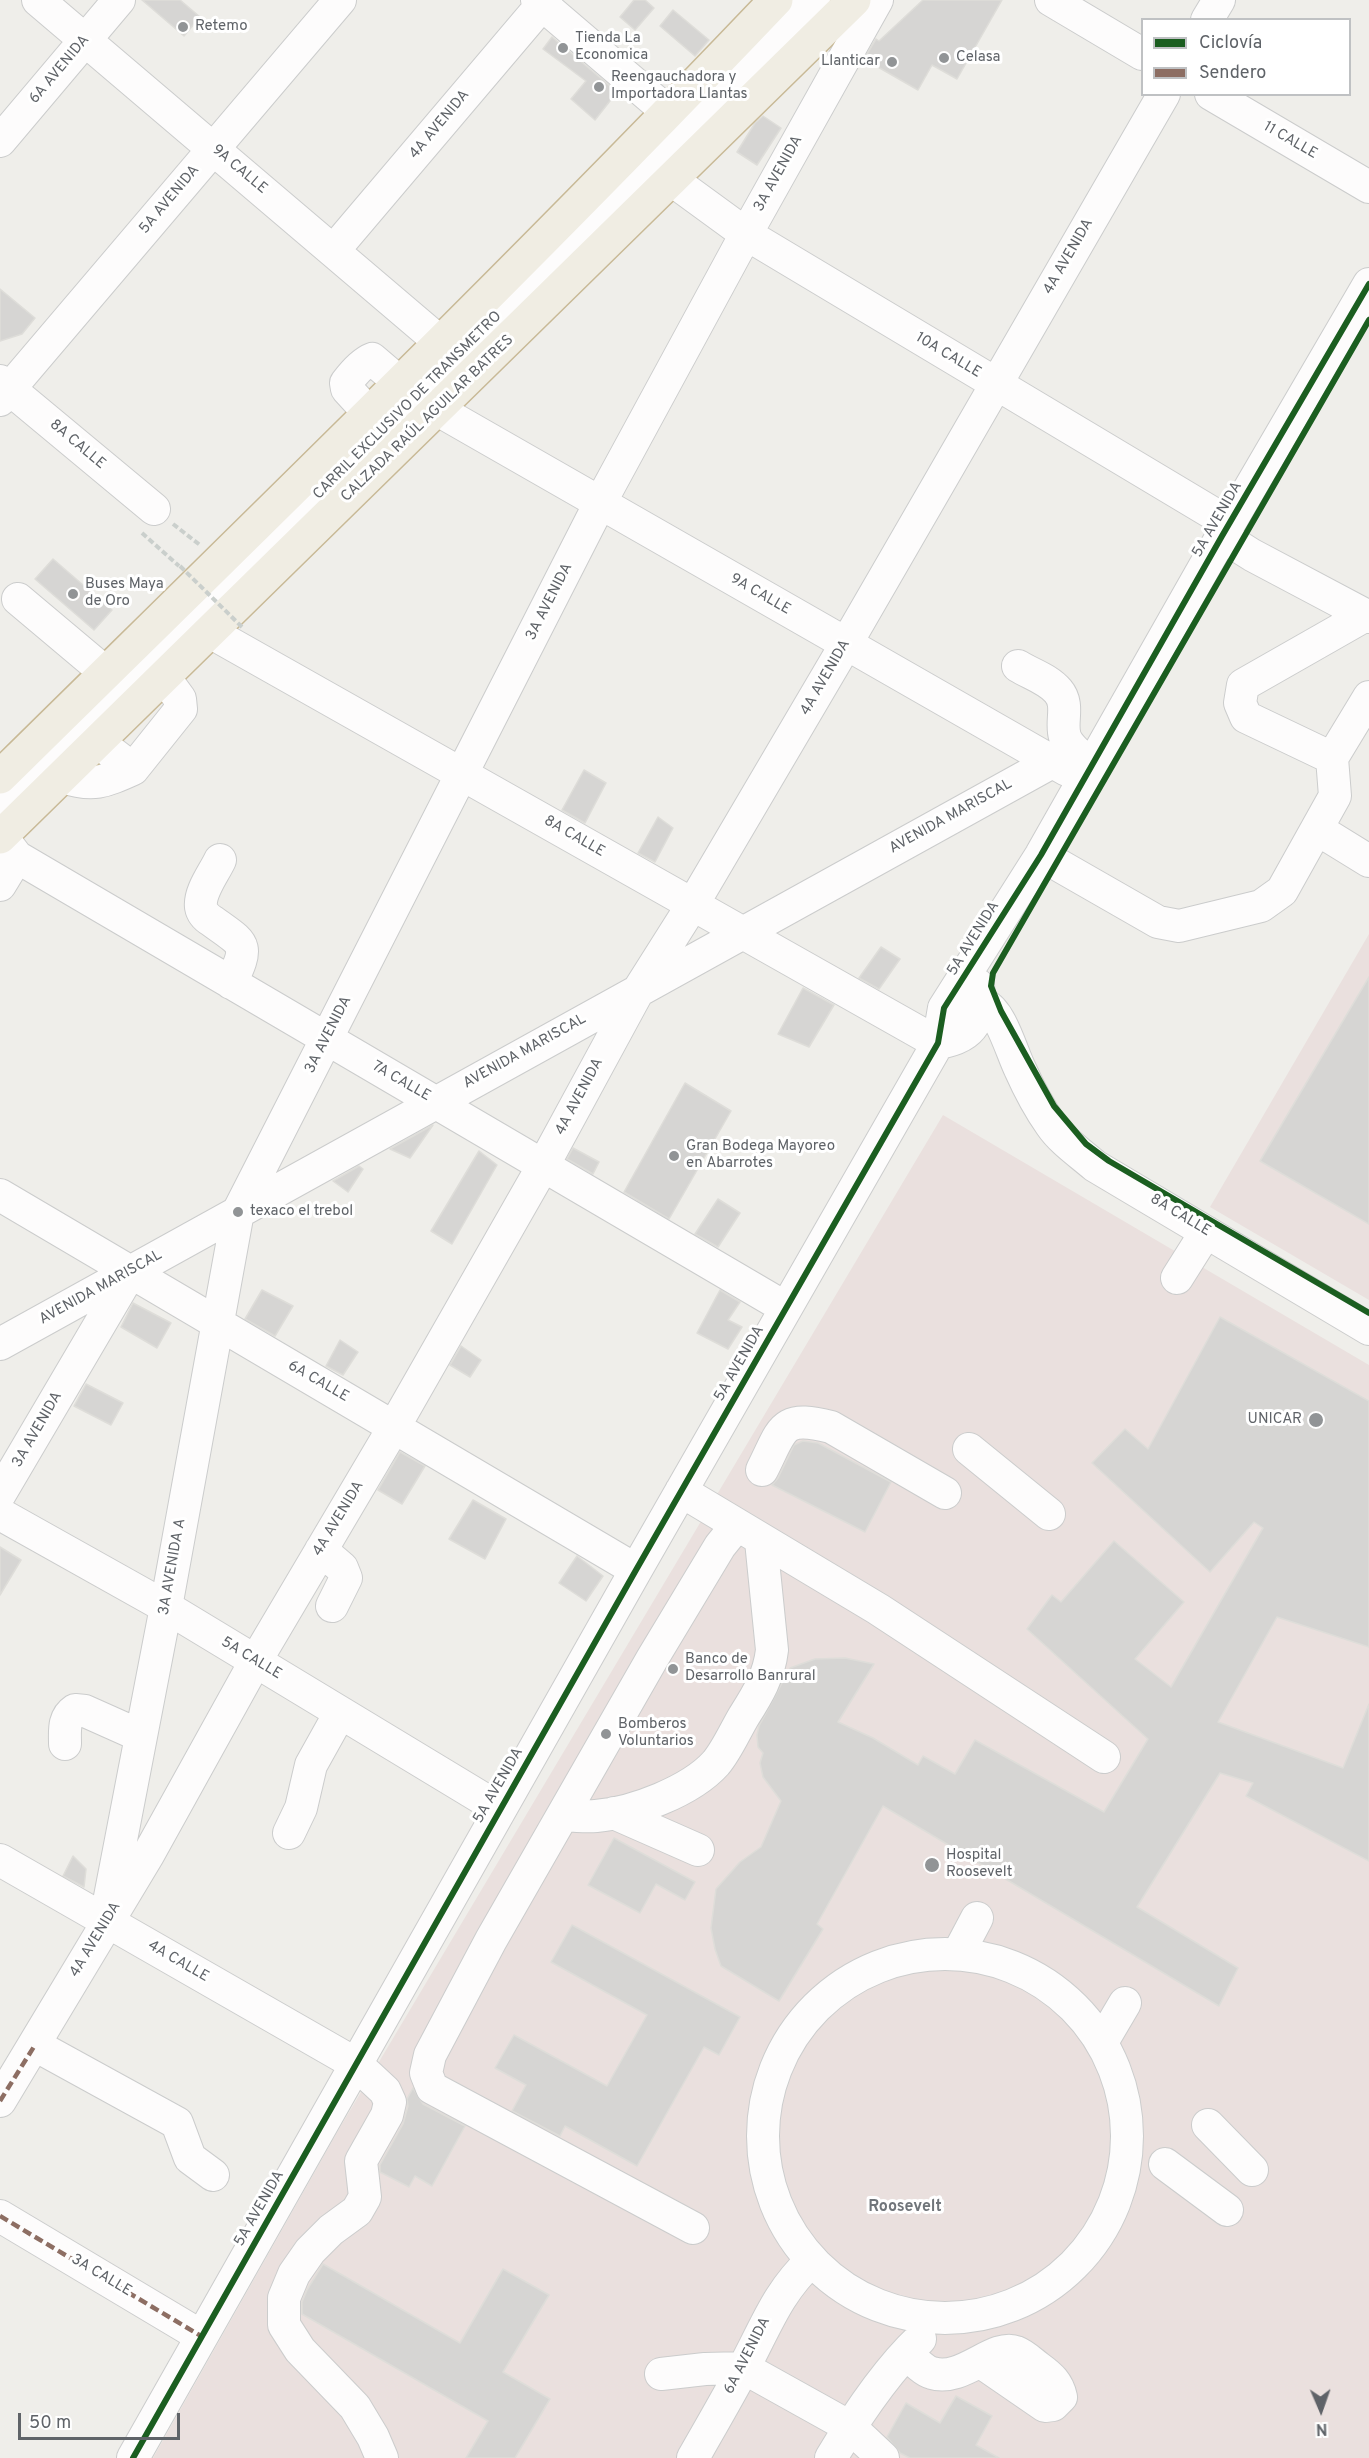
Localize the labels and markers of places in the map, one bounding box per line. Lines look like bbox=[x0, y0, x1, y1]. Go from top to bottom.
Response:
place label: Retemo bbox=[195, 18, 248, 36]
marker: Retemo bbox=[176, 20, 190, 34]
place label: Tienda La Economica bbox=[575, 30, 648, 65]
marker: Tienda La Economica bbox=[556, 41, 570, 55]
place label: Celasa bbox=[956, 49, 1000, 67]
marker: Celasa bbox=[937, 51, 951, 65]
place label: Llanticar bbox=[821, 53, 880, 71]
marker: Llanticar bbox=[885, 55, 899, 69]
place label: Reengauchadora y Importadora Llantas bbox=[611, 69, 748, 104]
marker: Reengauchadora y Importadora Llantas bbox=[592, 80, 606, 94]
place label: Buses Maya de Oro bbox=[85, 576, 164, 611]
marker: Buses Maya de Oro bbox=[66, 587, 80, 601]
place label: Gran Bodega Mayoreo en Abarrotes bbox=[686, 1138, 835, 1173]
marker: Gran Bodega Mayoreo en Abarrotes bbox=[667, 1149, 681, 1163]
place label: texaco el trebol bbox=[250, 1203, 353, 1221]
marker: texaco el trebol bbox=[231, 1205, 245, 1219]
place label: UNICAR bbox=[1248, 1411, 1302, 1429]
marker: UNICAR bbox=[1307, 1411, 1325, 1429]
place label: Banco de Desarrollo Banrural bbox=[685, 1651, 816, 1686]
marker: Banco de Desarrollo Banrural bbox=[666, 1662, 680, 1676]
place label: Bomberos Voluntarios bbox=[618, 1716, 694, 1751]
marker: Bomberos Voluntarios bbox=[599, 1727, 613, 1741]
place label: Hospital Roosevelt bbox=[946, 1847, 1012, 1882]
marker: Hospital Roosevelt bbox=[923, 1856, 941, 1874]

